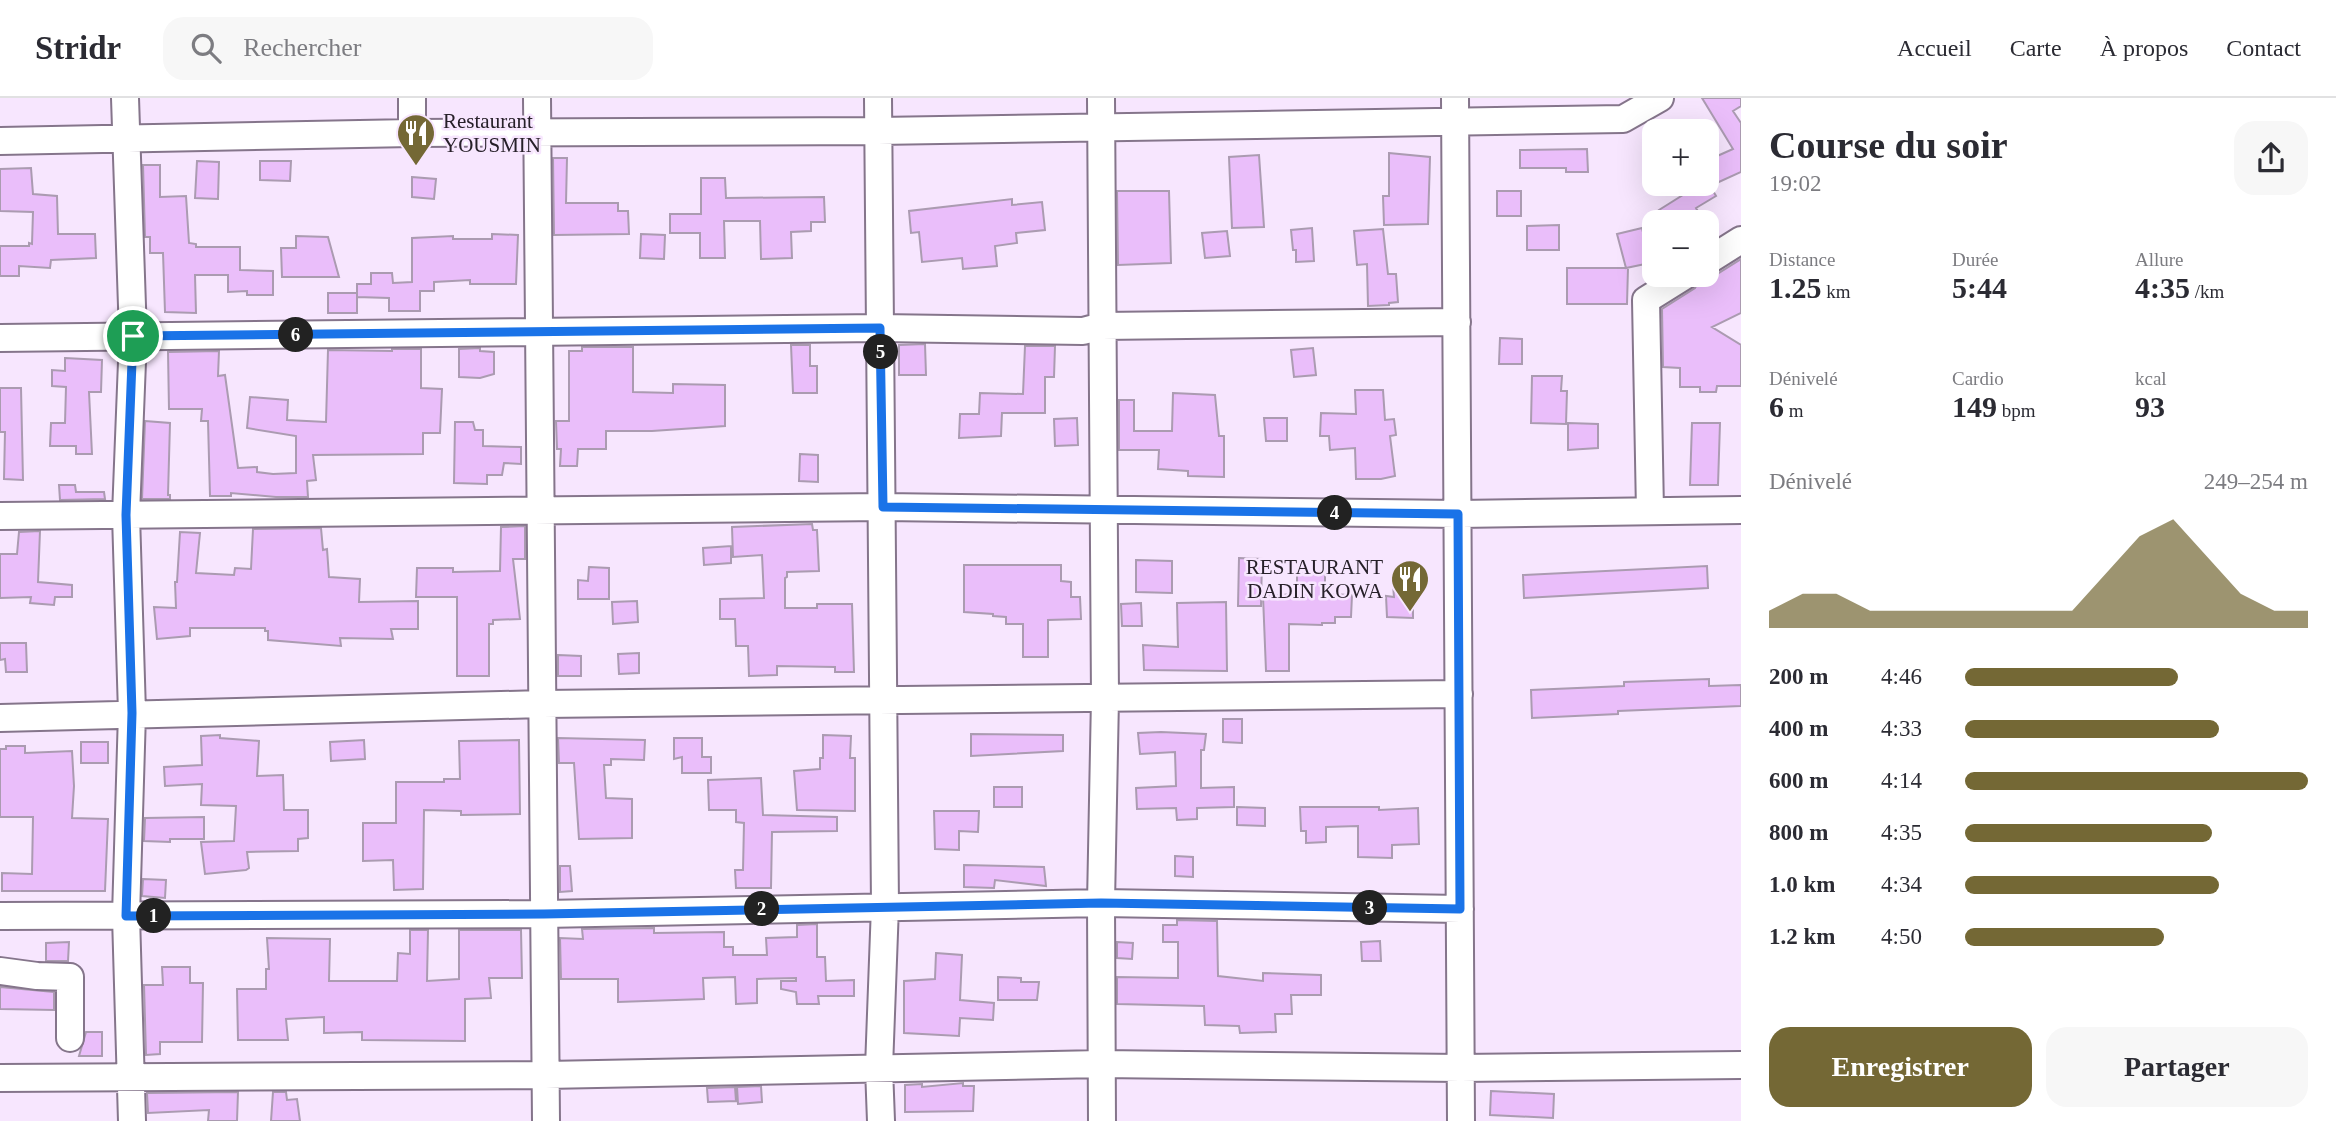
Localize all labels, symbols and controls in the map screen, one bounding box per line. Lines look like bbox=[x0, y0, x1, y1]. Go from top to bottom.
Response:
search box bbox=[163, 17, 653, 80]
icon: search bbox=[187, 29, 225, 67]
text: Stridr bbox=[35, 30, 121, 66]
text: Rechercher bbox=[243, 33, 362, 62]
text: Accueil bbox=[1897, 35, 1972, 61]
text: Carte bbox=[2010, 35, 2062, 61]
text: À propos bbox=[2100, 35, 2188, 61]
text: Contact bbox=[2226, 35, 2301, 61]
place label: Restaurant YOUSMIN bbox=[443, 109, 541, 157]
restaurant icon: Restaurant YOUSMIN bbox=[395, 112, 437, 167]
map controls bbox=[1642, 119, 1719, 287]
button: + bbox=[1642, 119, 1719, 196]
button: share bbox=[2234, 121, 2308, 195]
text: Course du soir bbox=[1769, 124, 2008, 166]
text: 19:02 bbox=[1769, 171, 1821, 196]
button: − bbox=[1642, 210, 1719, 287]
text: Distance bbox=[1769, 249, 1835, 270]
text: Durée bbox=[1952, 249, 1998, 270]
text: Allure bbox=[2135, 249, 2184, 270]
text: 1.25 bbox=[1769, 271, 1822, 304]
text: 5:44 bbox=[1952, 271, 2007, 304]
text: 4:35 bbox=[2135, 271, 2190, 304]
text: km bbox=[1822, 281, 1851, 302]
text: /km bbox=[2190, 281, 2224, 302]
pin bbox=[103, 306, 163, 366]
icon: arrive bbox=[114, 317, 152, 355]
pin: 6 bbox=[278, 317, 314, 352]
text: 6 bbox=[291, 324, 300, 345]
pin: 5 bbox=[864, 334, 898, 370]
text: 5 bbox=[876, 341, 885, 362]
text: Dénivelé bbox=[1769, 368, 1838, 389]
text: Cardio bbox=[1952, 368, 2004, 389]
text: kcal bbox=[2135, 368, 2167, 389]
text: 6 bbox=[1769, 390, 1784, 423]
text: 149 bbox=[1952, 390, 1997, 423]
text: 93 bbox=[2135, 390, 2165, 423]
text: m bbox=[1784, 400, 1804, 421]
text: bpm bbox=[1997, 400, 2036, 421]
text: Dénivelé bbox=[1769, 469, 1852, 494]
text: 249–254 m bbox=[2204, 469, 2308, 494]
pin: 4 bbox=[1318, 496, 1352, 530]
text: 4 bbox=[1330, 502, 1339, 523]
place label: RESTAURANT DADIN KOWA bbox=[1246, 555, 1384, 603]
restaurant icon: RESTAURANT DADIN KOWA bbox=[1389, 558, 1431, 613]
text: 200 m bbox=[1769, 664, 1828, 689]
text: 4:46 bbox=[1881, 664, 1922, 689]
text: 400 m bbox=[1769, 716, 1828, 741]
text: 4:33 bbox=[1881, 716, 1922, 741]
text: 600 m bbox=[1769, 768, 1828, 793]
text: 4:14 bbox=[1881, 768, 1922, 793]
text: 800 m bbox=[1769, 820, 1828, 845]
text: 4:35 bbox=[1881, 820, 1922, 845]
text: 1.0 km bbox=[1769, 872, 1835, 897]
text: 4:34 bbox=[1881, 872, 1922, 897]
pin: 3 bbox=[1352, 890, 1388, 926]
pin: 2 bbox=[744, 892, 780, 926]
text: 3 bbox=[1365, 897, 1374, 918]
pin: 1 bbox=[136, 898, 172, 934]
text: 2 bbox=[757, 898, 766, 919]
text: 1 bbox=[149, 905, 158, 926]
text: 1.2 km bbox=[1769, 924, 1835, 949]
text: 4:50 bbox=[1881, 924, 1922, 949]
button: Enregistrer bbox=[1769, 1027, 2032, 1107]
button: Partager bbox=[2046, 1027, 2308, 1107]

